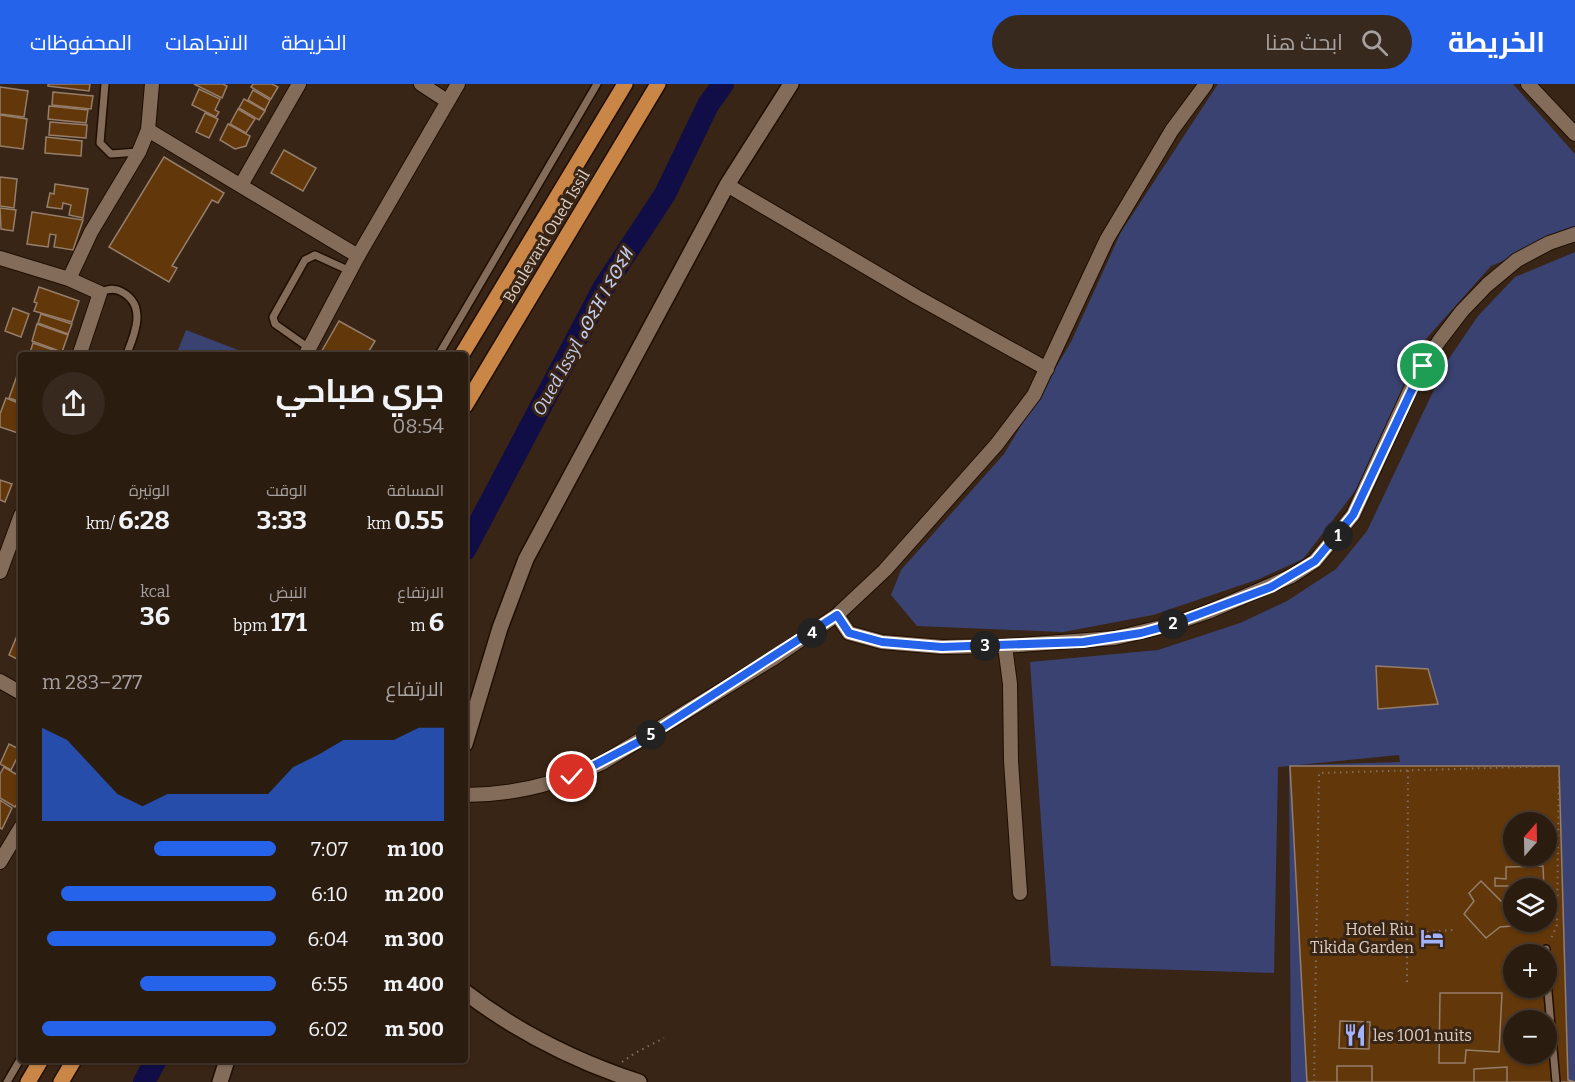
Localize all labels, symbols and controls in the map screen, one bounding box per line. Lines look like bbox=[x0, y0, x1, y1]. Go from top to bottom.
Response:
search box bbox=[992, 15, 1412, 69]
icon: search bbox=[1358, 26, 1391, 59]
text: الخريطة bbox=[1448, 26, 1545, 59]
text: ابحث هنا bbox=[1265, 29, 1343, 56]
text: المحفوظات bbox=[30, 30, 132, 56]
text: الاتجاهات bbox=[165, 30, 248, 56]
text: الخريطة bbox=[281, 30, 347, 56]
street label: Boulevard Oued Issil bbox=[499, 166, 594, 306]
water label: Oued Issyl ⴰⵙⵉⴼ ⵏ ⵉⵙⵉⵍ bbox=[528, 243, 639, 419]
pin bbox=[1397, 340, 1448, 391]
icon: arrive bbox=[1406, 349, 1439, 382]
text: جري صباحي bbox=[275, 371, 444, 411]
button: share bbox=[42, 372, 105, 435]
text: 08:54 bbox=[393, 414, 444, 438]
text: الوتيرة bbox=[129, 481, 170, 500]
text: الوقت bbox=[266, 481, 307, 500]
text: المسافة bbox=[387, 481, 444, 500]
text: 6:28 bbox=[118, 505, 170, 536]
text: 3:33 bbox=[256, 505, 307, 536]
text: 0.55 bbox=[394, 505, 444, 536]
text: /km bbox=[86, 514, 118, 533]
text: km bbox=[367, 514, 394, 533]
pin: 1 bbox=[1323, 521, 1353, 551]
text: 1 bbox=[1335, 526, 1341, 545]
text: kcal bbox=[140, 582, 170, 601]
text: النبض bbox=[269, 583, 307, 602]
text: الارتفاع bbox=[397, 583, 444, 602]
text: 36 bbox=[140, 601, 170, 632]
text: 171 bbox=[270, 607, 307, 638]
text: 6 bbox=[429, 607, 444, 638]
pin: 2 bbox=[1158, 609, 1188, 639]
text: 2 bbox=[1168, 614, 1178, 633]
text: bpm bbox=[233, 616, 270, 635]
text: m bbox=[410, 616, 429, 635]
pin: 4 bbox=[797, 618, 827, 648]
text: 4 bbox=[807, 623, 817, 642]
pin: 3 bbox=[970, 631, 1000, 661]
text: 3 bbox=[980, 636, 990, 655]
text: 277–283 m bbox=[42, 670, 142, 694]
text: الارتفاع bbox=[385, 677, 444, 701]
pin: 5 bbox=[636, 720, 666, 750]
text: 5 bbox=[647, 725, 655, 744]
pin bbox=[546, 751, 597, 802]
icon: check bbox=[555, 760, 588, 793]
north arrow bbox=[1503, 812, 1557, 866]
map controls bbox=[1503, 812, 1557, 1064]
text: 7:07 bbox=[311, 837, 348, 861]
text: 100 m bbox=[387, 837, 444, 861]
button: layers bbox=[1503, 878, 1557, 932]
text: 6:10 bbox=[311, 882, 348, 906]
text: 200 m bbox=[385, 882, 444, 906]
place label: Hotel Riu Tikida Garden bbox=[1310, 920, 1414, 957]
hotel icon: Hotel Riu Tikida Garden bbox=[1419, 925, 1445, 951]
text: 6:04 bbox=[308, 927, 348, 951]
text: 300 m bbox=[384, 927, 444, 951]
button: + bbox=[1503, 944, 1557, 998]
text: 6:55 bbox=[311, 972, 348, 996]
text: 400 m bbox=[384, 972, 444, 996]
button: − bbox=[1503, 1010, 1557, 1064]
text: 6:02 bbox=[308, 1017, 348, 1041]
text: 500 m bbox=[385, 1017, 444, 1041]
restaurant icon: les 1001 nuits bbox=[1342, 1022, 1368, 1048]
place label: les 1001 nuits bbox=[1373, 1026, 1472, 1045]

